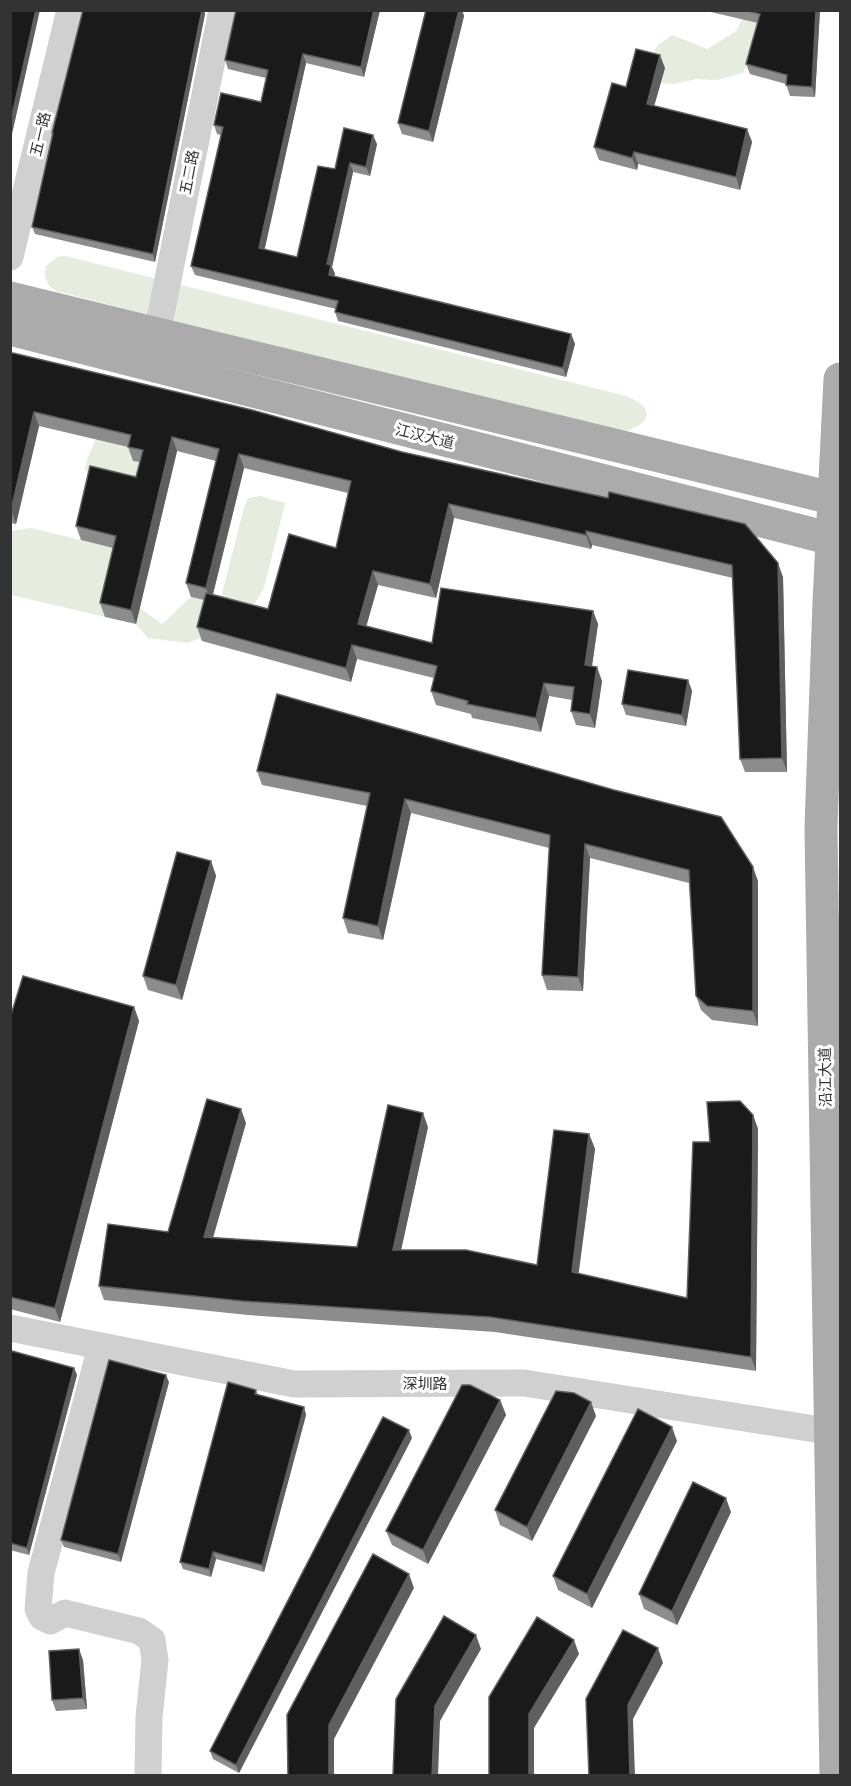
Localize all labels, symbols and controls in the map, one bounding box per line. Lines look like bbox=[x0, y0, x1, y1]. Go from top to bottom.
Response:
street label: 五一路 bbox=[26, 110, 54, 158]
street label: 五二路 bbox=[175, 148, 203, 196]
street label: 江汉大道 bbox=[394, 420, 456, 452]
street label: 沿江大道 bbox=[815, 1047, 835, 1107]
street label: 深圳路 bbox=[402, 1374, 448, 1393]

